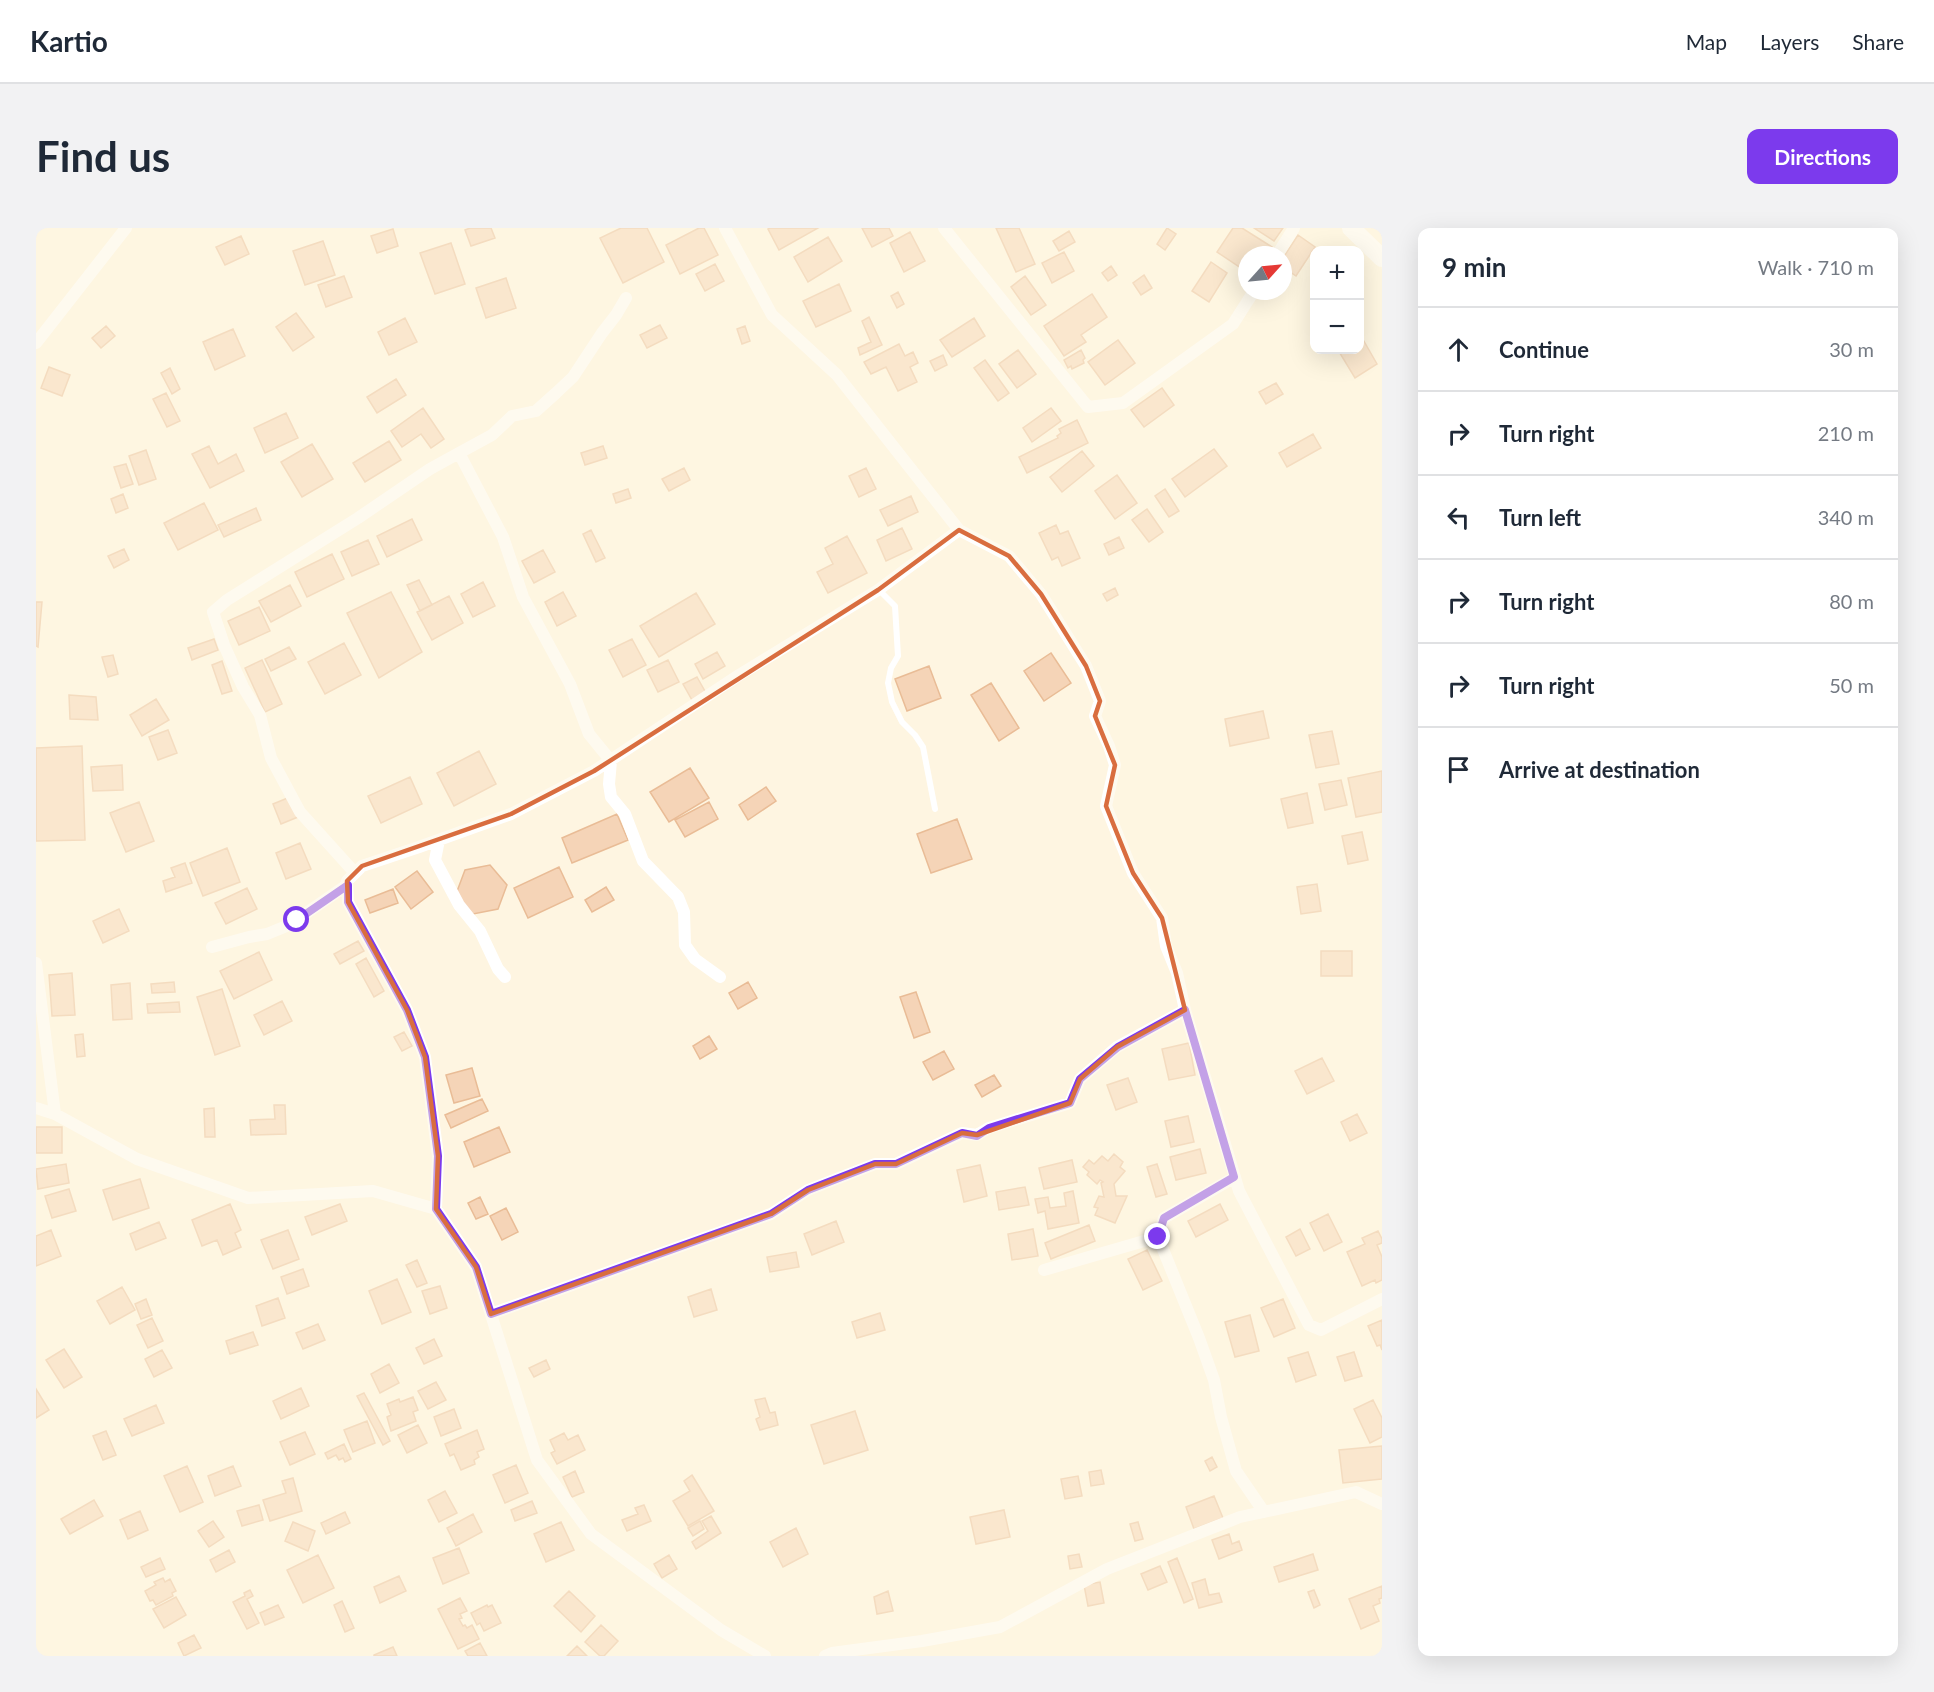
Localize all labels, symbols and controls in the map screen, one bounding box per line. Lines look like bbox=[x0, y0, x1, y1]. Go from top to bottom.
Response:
text: Kartio bbox=[30, 24, 108, 58]
text: Map bbox=[1686, 29, 1727, 54]
text: Layers bbox=[1760, 29, 1819, 54]
text: Share bbox=[1852, 29, 1904, 54]
button: Directions bbox=[1747, 129, 1898, 184]
text: Find us bbox=[36, 131, 170, 181]
north arrow bbox=[1238, 246, 1292, 300]
map controls bbox=[1310, 246, 1364, 354]
button: + bbox=[1310, 246, 1364, 300]
text: 9 min bbox=[1442, 251, 1506, 283]
text: Walk · 710 m bbox=[1758, 255, 1874, 279]
button: − bbox=[1310, 300, 1364, 354]
icon: ahead bbox=[1442, 333, 1475, 366]
text: Continue bbox=[1499, 336, 1589, 363]
text: 30 m bbox=[1829, 337, 1874, 361]
icon: right bbox=[1442, 417, 1475, 450]
text: Turn right bbox=[1499, 420, 1594, 447]
text: 210 m bbox=[1818, 421, 1874, 445]
icon: left bbox=[1442, 501, 1475, 534]
text: Turn left bbox=[1499, 504, 1581, 531]
text: 340 m bbox=[1818, 505, 1874, 529]
icon: right bbox=[1442, 585, 1475, 618]
text: Turn right bbox=[1499, 588, 1594, 615]
text: 80 m bbox=[1829, 589, 1874, 613]
icon: right bbox=[1442, 669, 1475, 702]
text: Turn right bbox=[1499, 672, 1594, 699]
text: 50 m bbox=[1829, 673, 1874, 697]
icon: arrive bbox=[1442, 753, 1475, 786]
text: Arrive at destination bbox=[1499, 756, 1700, 783]
route start bbox=[283, 906, 309, 932]
route end bbox=[1144, 1223, 1170, 1249]

